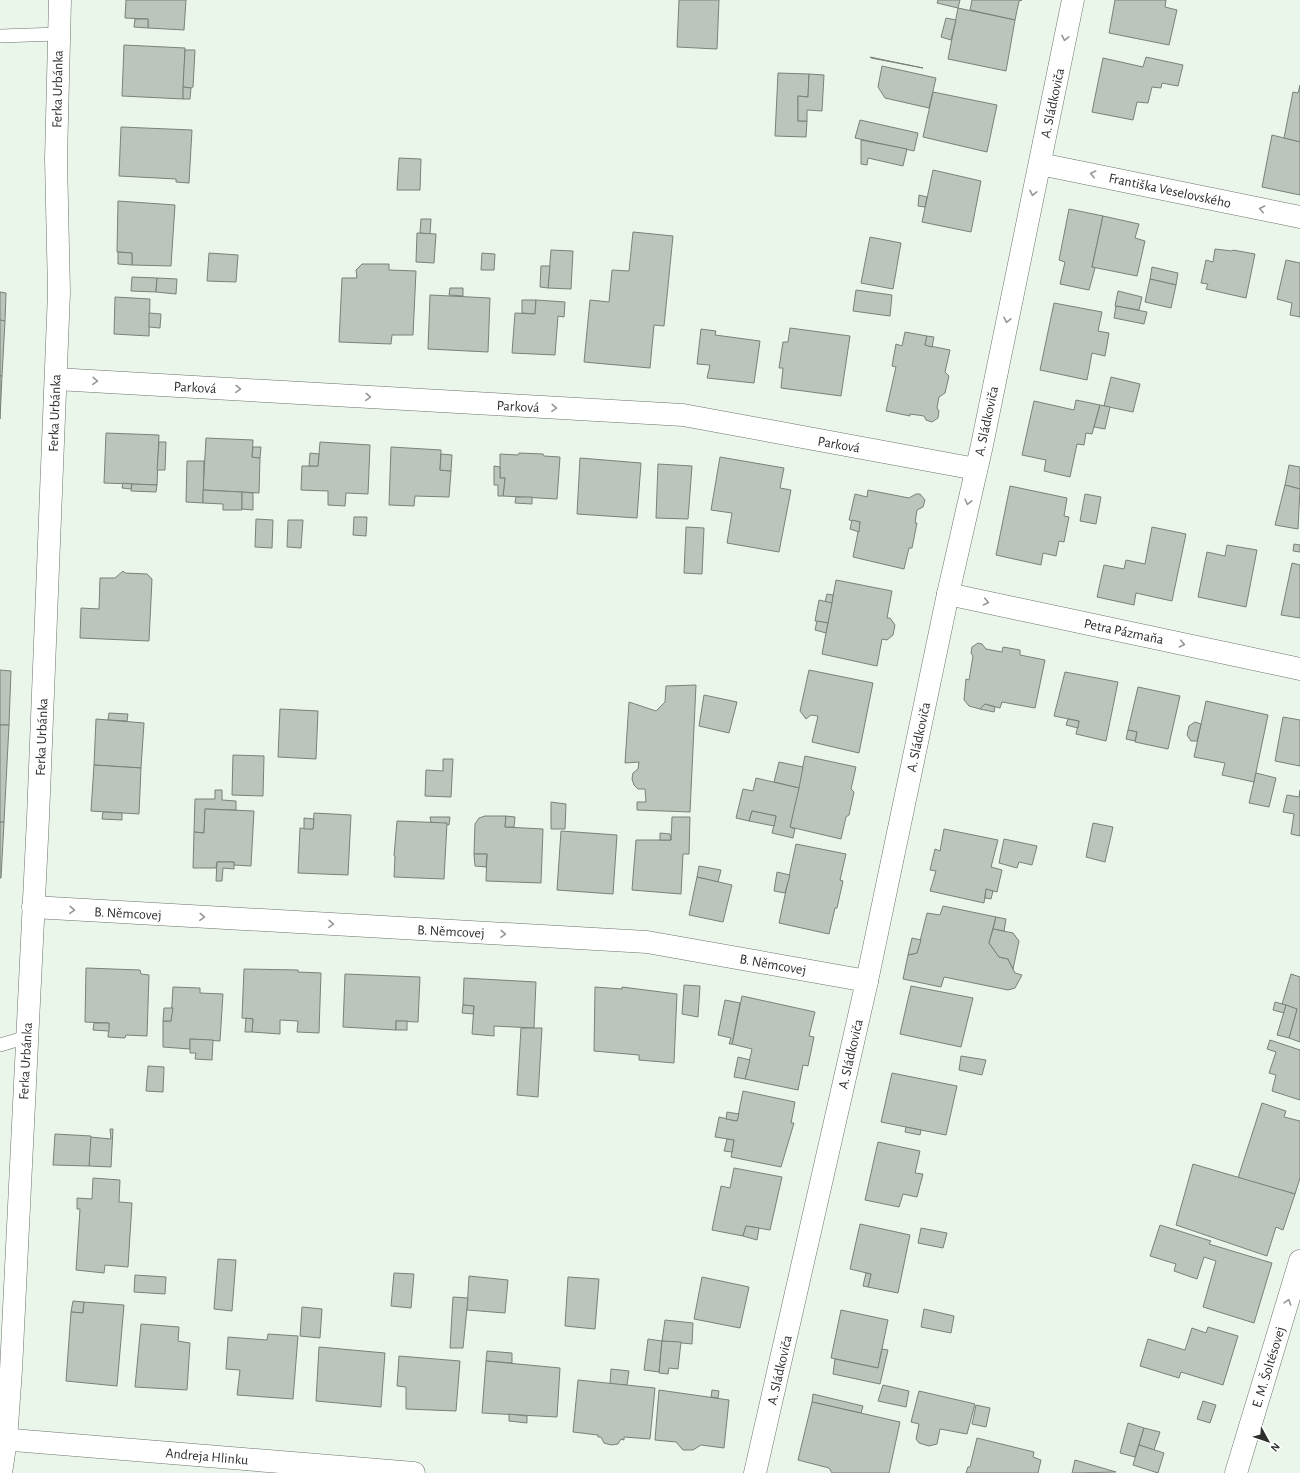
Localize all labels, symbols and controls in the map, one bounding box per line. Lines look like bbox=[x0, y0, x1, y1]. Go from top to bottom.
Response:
one-way arrow bbox=[1061, 35, 1069, 41]
street label: Ferka Urbánka bbox=[50, 49, 66, 128]
street label: A. Sládkoviča bbox=[1039, 66, 1067, 139]
one-way arrow bbox=[1090, 171, 1096, 179]
street label: Františka Veselovského bbox=[1107, 171, 1232, 211]
one-way arrow bbox=[1030, 190, 1038, 196]
one-way arrow bbox=[1259, 205, 1265, 213]
one-way arrow bbox=[1004, 317, 1012, 324]
street label: Ferka Urbánka bbox=[47, 373, 63, 452]
one-way arrow bbox=[92, 376, 98, 385]
street label: Parková bbox=[173, 380, 217, 396]
street label: A. Sládkoviča bbox=[973, 384, 1001, 457]
one-way arrow bbox=[235, 385, 241, 394]
one-way arrow bbox=[365, 392, 371, 401]
street label: Parková bbox=[496, 399, 540, 415]
one-way arrow bbox=[551, 403, 557, 412]
street label: Parková bbox=[817, 434, 862, 456]
one-way arrow bbox=[965, 499, 973, 505]
one-way arrow bbox=[983, 598, 989, 606]
street label: Petra Pázmaňa bbox=[1083, 617, 1165, 647]
one-way arrow bbox=[1179, 639, 1185, 647]
street label: Ferka Urbánka bbox=[34, 697, 50, 776]
street label: A. Sládkoviča bbox=[905, 700, 933, 773]
street label: B. Němcovej bbox=[94, 905, 162, 923]
one-way arrow bbox=[69, 906, 75, 914]
one-way arrow bbox=[199, 913, 205, 922]
one-way arrow bbox=[328, 920, 334, 929]
street label: B. Němcovej bbox=[417, 923, 485, 941]
one-way arrow bbox=[500, 929, 506, 938]
street label: B. Němcovej bbox=[738, 952, 807, 978]
street label: A. Sládkoviča bbox=[836, 1017, 866, 1090]
street label: Ferka Urbánka bbox=[17, 1021, 35, 1100]
one-way arrow bbox=[1283, 1298, 1292, 1305]
street label: E. M. Šoltésovej bbox=[1248, 1325, 1288, 1409]
street label: A. Sládkoviča bbox=[765, 1333, 795, 1406]
north arrow bbox=[1248, 1421, 1288, 1461]
text: N bbox=[1269, 1441, 1282, 1454]
street label: Andreja Hlinku bbox=[165, 1446, 249, 1468]

